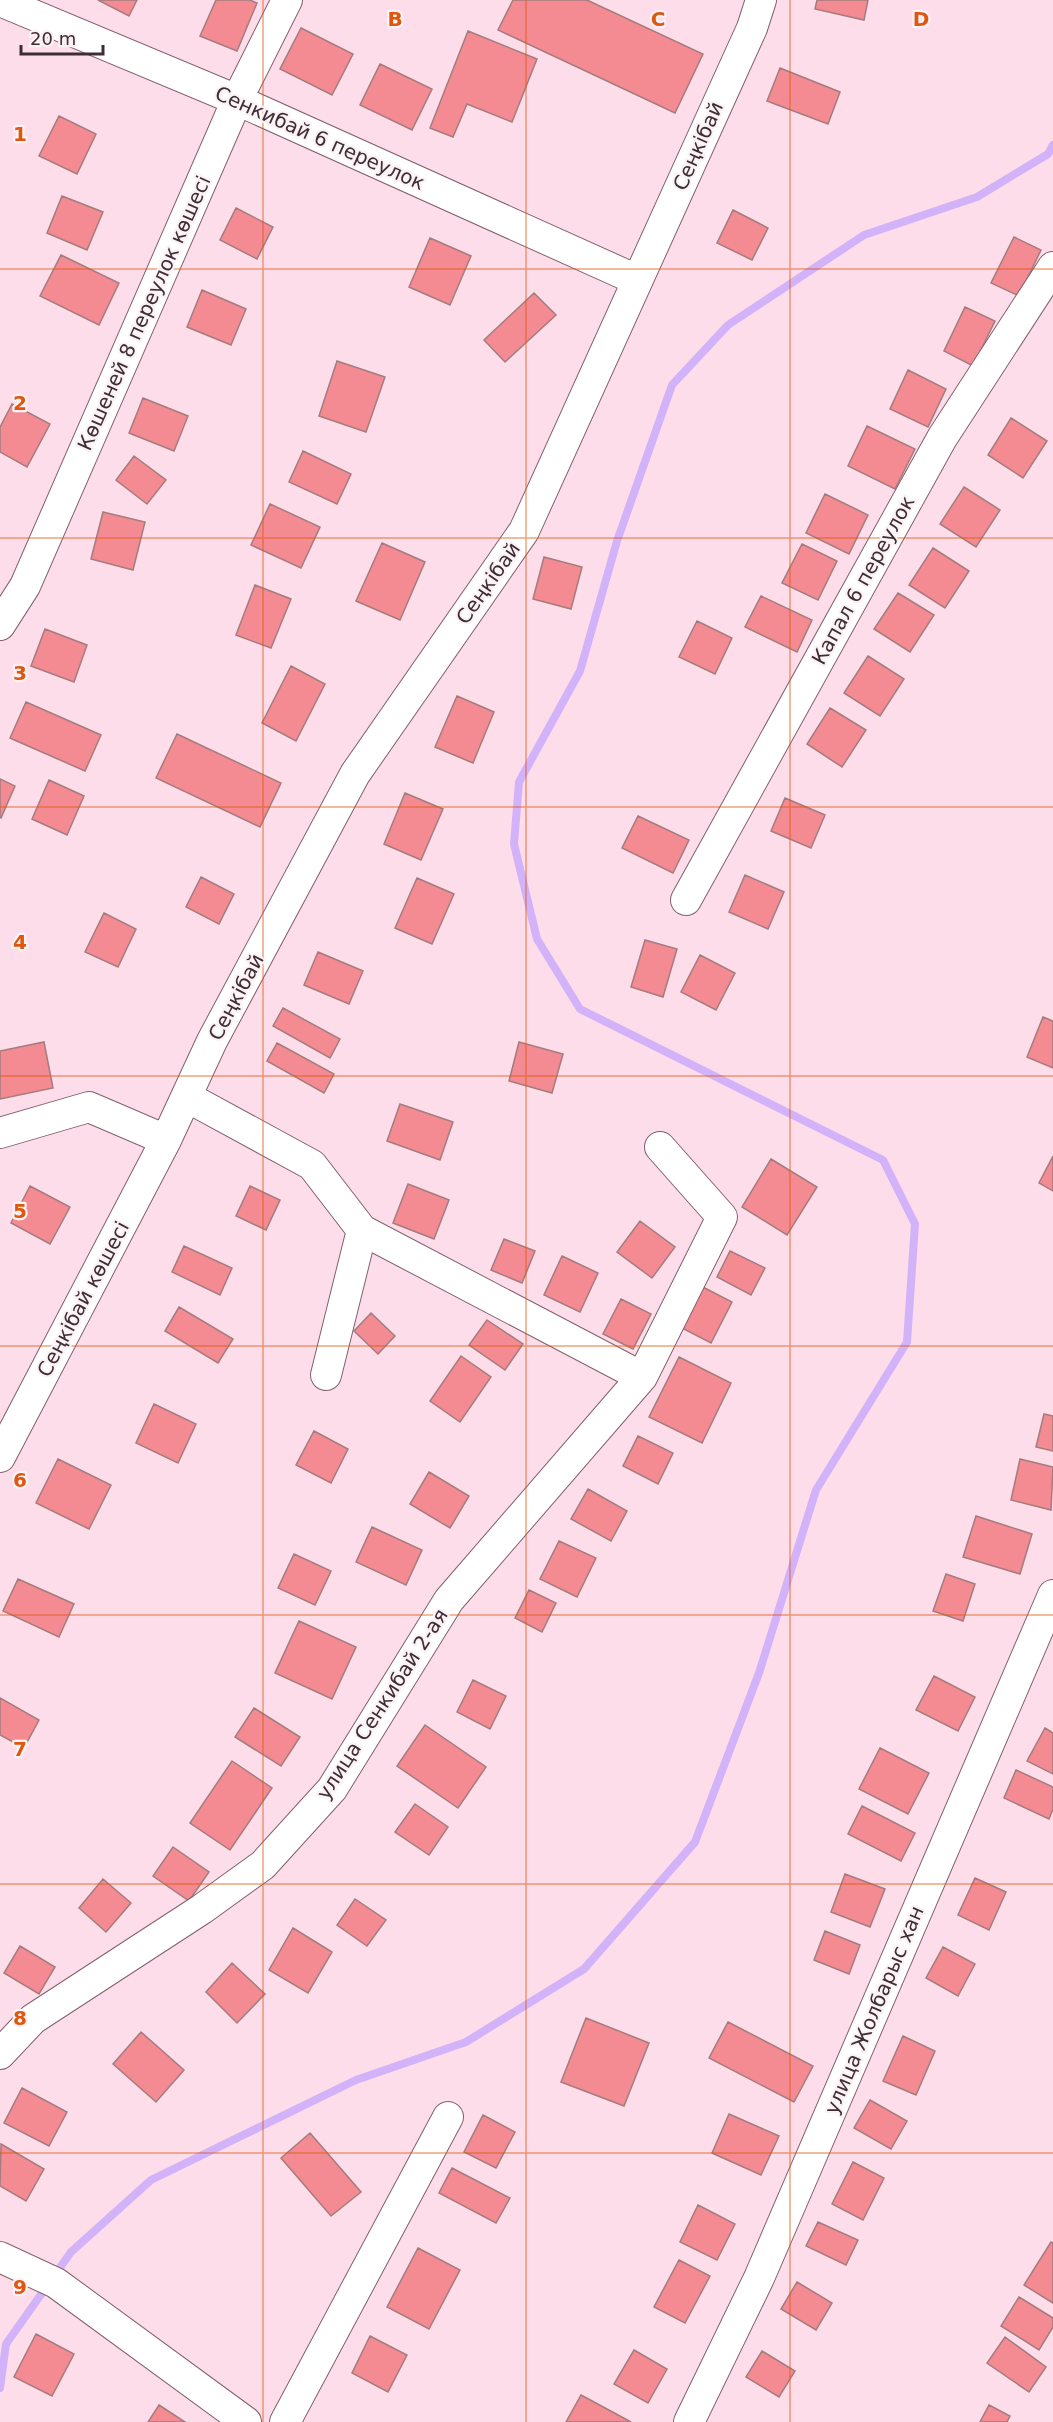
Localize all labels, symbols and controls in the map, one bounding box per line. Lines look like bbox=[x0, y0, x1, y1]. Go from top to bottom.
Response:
text: B bbox=[387, 7, 403, 31]
text: C bbox=[651, 7, 665, 31]
text: D bbox=[913, 7, 929, 31]
scale bar bbox=[21, 18, 104, 56]
text: 20 m bbox=[30, 28, 76, 49]
street label: Сенкибай 6 переулок bbox=[212, 81, 428, 195]
street label: Сеңкібай bbox=[668, 98, 728, 194]
text: 1 bbox=[13, 122, 27, 146]
street label: Көшеней 8 переулок көшесі bbox=[72, 172, 216, 454]
text: 2 bbox=[13, 391, 27, 415]
street label: Капал 6 переулок bbox=[807, 491, 919, 669]
street label: Сеңкібай bbox=[451, 537, 525, 629]
text: 3 bbox=[13, 661, 27, 685]
text: 4 bbox=[13, 930, 27, 954]
street label: Сеңкібай bbox=[203, 950, 269, 1044]
text: 5 bbox=[13, 1199, 27, 1223]
street label: Сеңкібай көшесі bbox=[32, 1217, 134, 1381]
text: 6 bbox=[13, 1468, 27, 1492]
street label: улица Сенкибай 2-ая bbox=[311, 1604, 453, 1804]
text: 7 bbox=[13, 1737, 27, 1761]
street label: улица Жолбарыс хан bbox=[819, 1902, 929, 2118]
text: 8 bbox=[13, 2006, 27, 2030]
text: 9 bbox=[13, 2275, 27, 2299]

